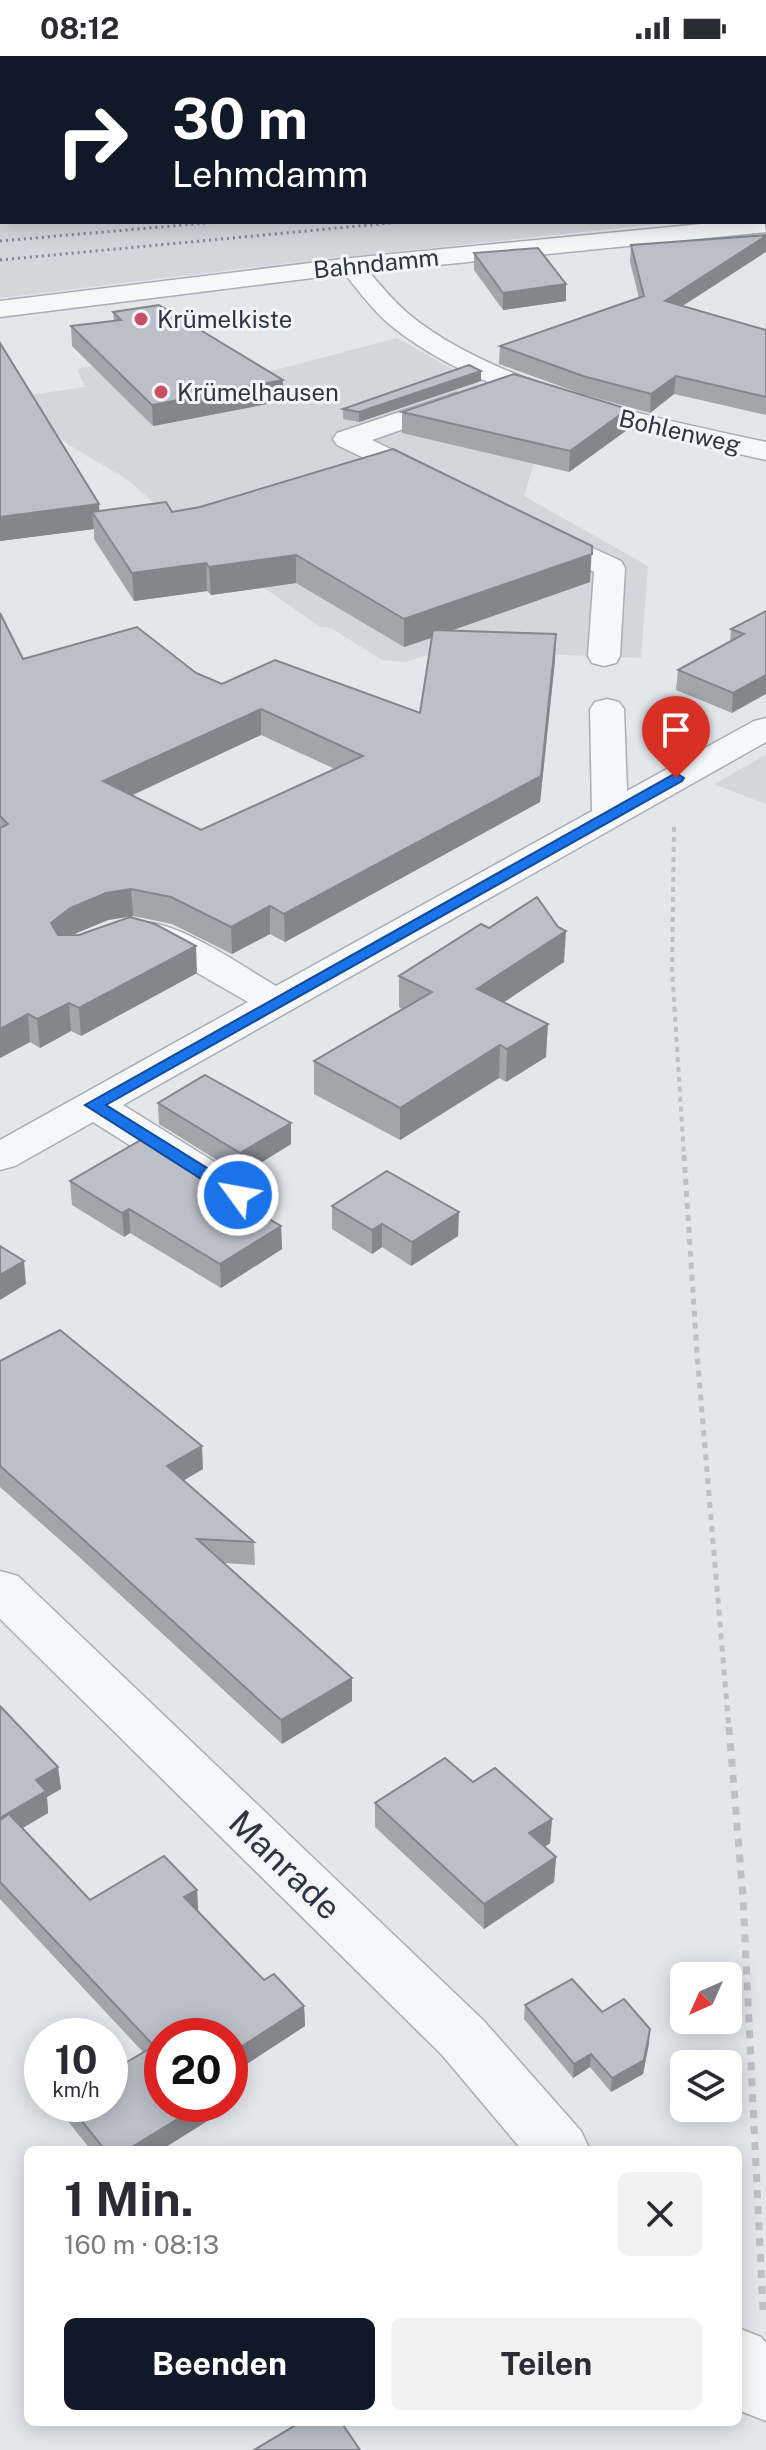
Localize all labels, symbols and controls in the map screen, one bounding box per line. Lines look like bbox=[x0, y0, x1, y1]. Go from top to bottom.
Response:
text: 08:12 bbox=[40, 10, 119, 46]
text: 30 m bbox=[172, 86, 308, 152]
icon: right bbox=[40, 88, 144, 192]
text: Lehmdamm bbox=[172, 153, 368, 195]
street label: Bahndamm bbox=[312, 242, 440, 284]
place label: Krümelkiste bbox=[157, 305, 292, 333]
marker: Krümelkiste bbox=[132, 310, 150, 328]
place label: Krümelhausen bbox=[177, 378, 339, 406]
marker: Krümelhausen bbox=[152, 383, 170, 401]
street label: Bohlenweg bbox=[616, 403, 744, 459]
pin bbox=[642, 696, 710, 778]
icon: arrive bbox=[654, 708, 698, 752]
position arrow bbox=[196, 1153, 280, 1237]
street label: Manrade bbox=[221, 1802, 349, 1928]
north arrow bbox=[670, 1962, 742, 2034]
map controls bbox=[670, 1962, 742, 2122]
speed limit sign: 20 bbox=[144, 2018, 248, 2122]
text: 10 bbox=[55, 2036, 97, 2083]
button: layers bbox=[670, 2050, 742, 2122]
text: km/h bbox=[52, 2078, 100, 2102]
text: 1 Min. bbox=[64, 2170, 194, 2227]
button: close bbox=[618, 2172, 702, 2256]
text: 160 m · 08:13 bbox=[64, 2229, 219, 2260]
button: Beenden bbox=[64, 2318, 375, 2410]
button: Teilen bbox=[391, 2318, 702, 2410]

